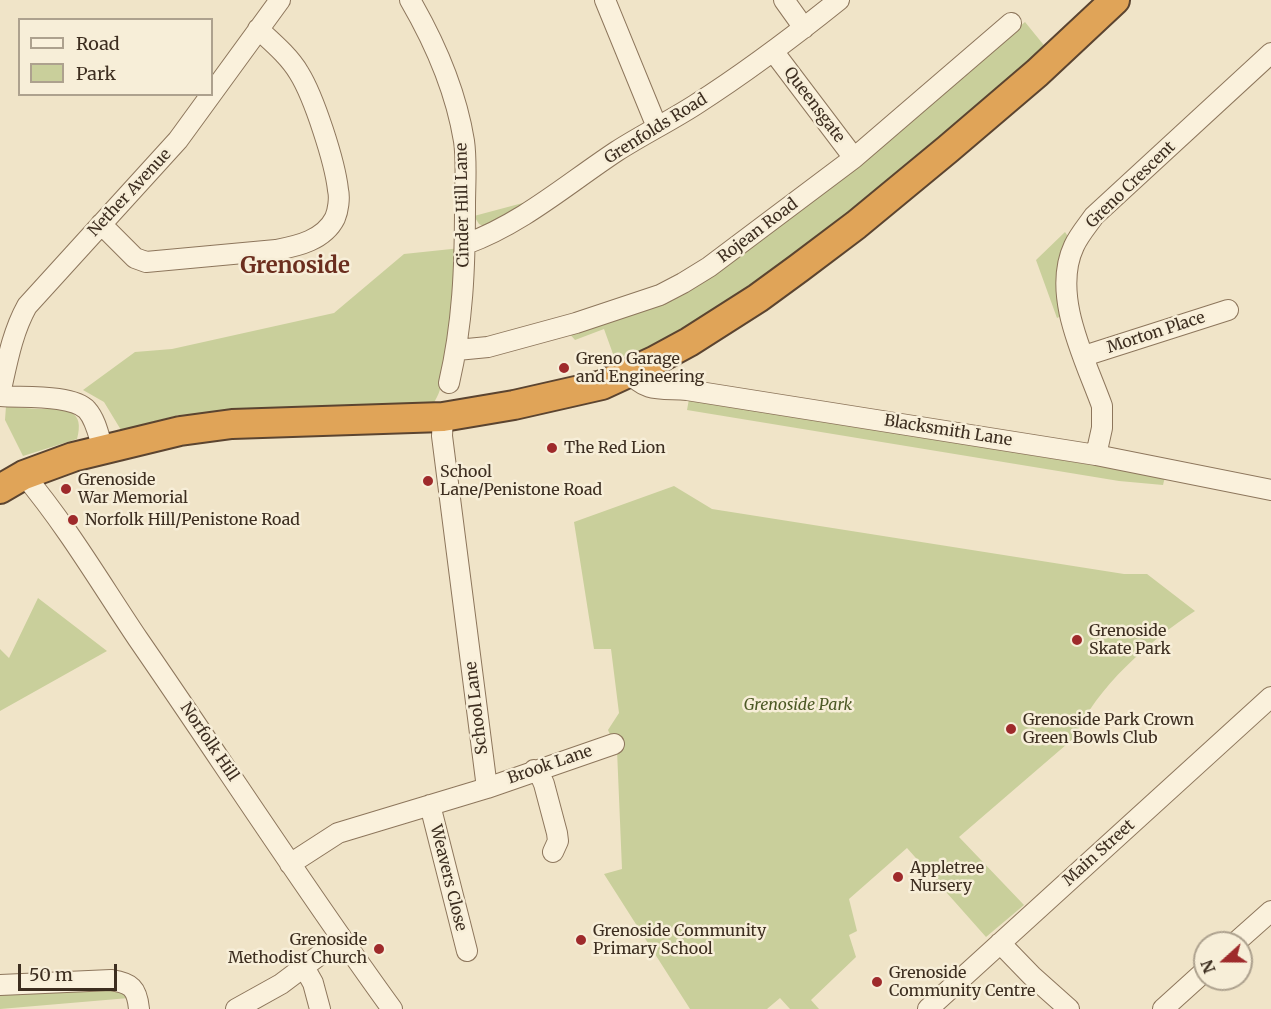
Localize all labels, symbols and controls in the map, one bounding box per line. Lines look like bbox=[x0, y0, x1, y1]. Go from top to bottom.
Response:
legend bbox=[18, 18, 213, 96]
text: Road bbox=[76, 32, 120, 55]
text: Park bbox=[76, 62, 116, 85]
street label: Queensgate bbox=[779, 63, 849, 147]
street label: Grenfolds Road bbox=[601, 90, 711, 168]
street label: Greno Crescent bbox=[1082, 138, 1180, 232]
street label: Cinder Hill Lane bbox=[452, 142, 474, 268]
street label: Nether Avenue bbox=[85, 145, 175, 241]
street label: Rojean Road bbox=[714, 195, 802, 267]
district label: Grenoside bbox=[240, 254, 350, 280]
street label: Morton Place bbox=[1105, 308, 1207, 358]
place label: Greno Garage and Engineering bbox=[576, 349, 704, 387]
marker: Greno Garage and Engineering bbox=[557, 361, 571, 375]
street label: Blacksmith Lane bbox=[883, 411, 1013, 451]
place label: The Red Lion bbox=[564, 438, 666, 458]
marker: The Red Lion bbox=[545, 441, 559, 455]
place label: School Lane/Penistone Road bbox=[440, 462, 602, 500]
place label: Grenoside War Memorial bbox=[78, 470, 188, 508]
marker: School Lane/Penistone Road bbox=[421, 474, 435, 488]
marker: Grenoside War Memorial bbox=[59, 482, 73, 496]
place label: Norfolk Hill/Penistone Road bbox=[85, 510, 300, 530]
marker: Norfolk Hill/Penistone Road bbox=[66, 513, 80, 527]
place label: Grenoside Skate Park bbox=[1089, 621, 1171, 659]
marker: Grenoside Skate Park bbox=[1070, 633, 1084, 647]
street label: School Lane bbox=[462, 660, 492, 756]
park label: Grenoside Park bbox=[744, 695, 852, 715]
street label: Norfolk Hill bbox=[176, 699, 242, 785]
place label: Grenoside Park Crown Green Bowls Club bbox=[1023, 710, 1194, 748]
marker: Grenoside Park Crown Green Bowls Club bbox=[1004, 722, 1018, 736]
street label: Brook Lane bbox=[505, 742, 595, 788]
street label: Main Street bbox=[1059, 816, 1139, 890]
street label: Weavers Close bbox=[426, 823, 470, 933]
place label: Appletree Nursery bbox=[910, 858, 984, 896]
marker: Appletree Nursery bbox=[891, 870, 905, 884]
place label: Grenoside Community Primary School bbox=[593, 921, 766, 959]
place label: Grenoside Methodist Church bbox=[228, 930, 367, 968]
north arrow bbox=[1193, 931, 1253, 991]
marker: Grenoside Community Primary School bbox=[574, 933, 588, 947]
marker: Grenoside Methodist Church bbox=[372, 942, 386, 956]
scale bar bbox=[21, 952, 120, 990]
text: N bbox=[1196, 957, 1220, 976]
text: 50 m bbox=[29, 963, 73, 986]
place label: Grenoside Community Centre bbox=[889, 963, 1035, 1001]
marker: Grenoside Community Centre bbox=[870, 975, 884, 989]

